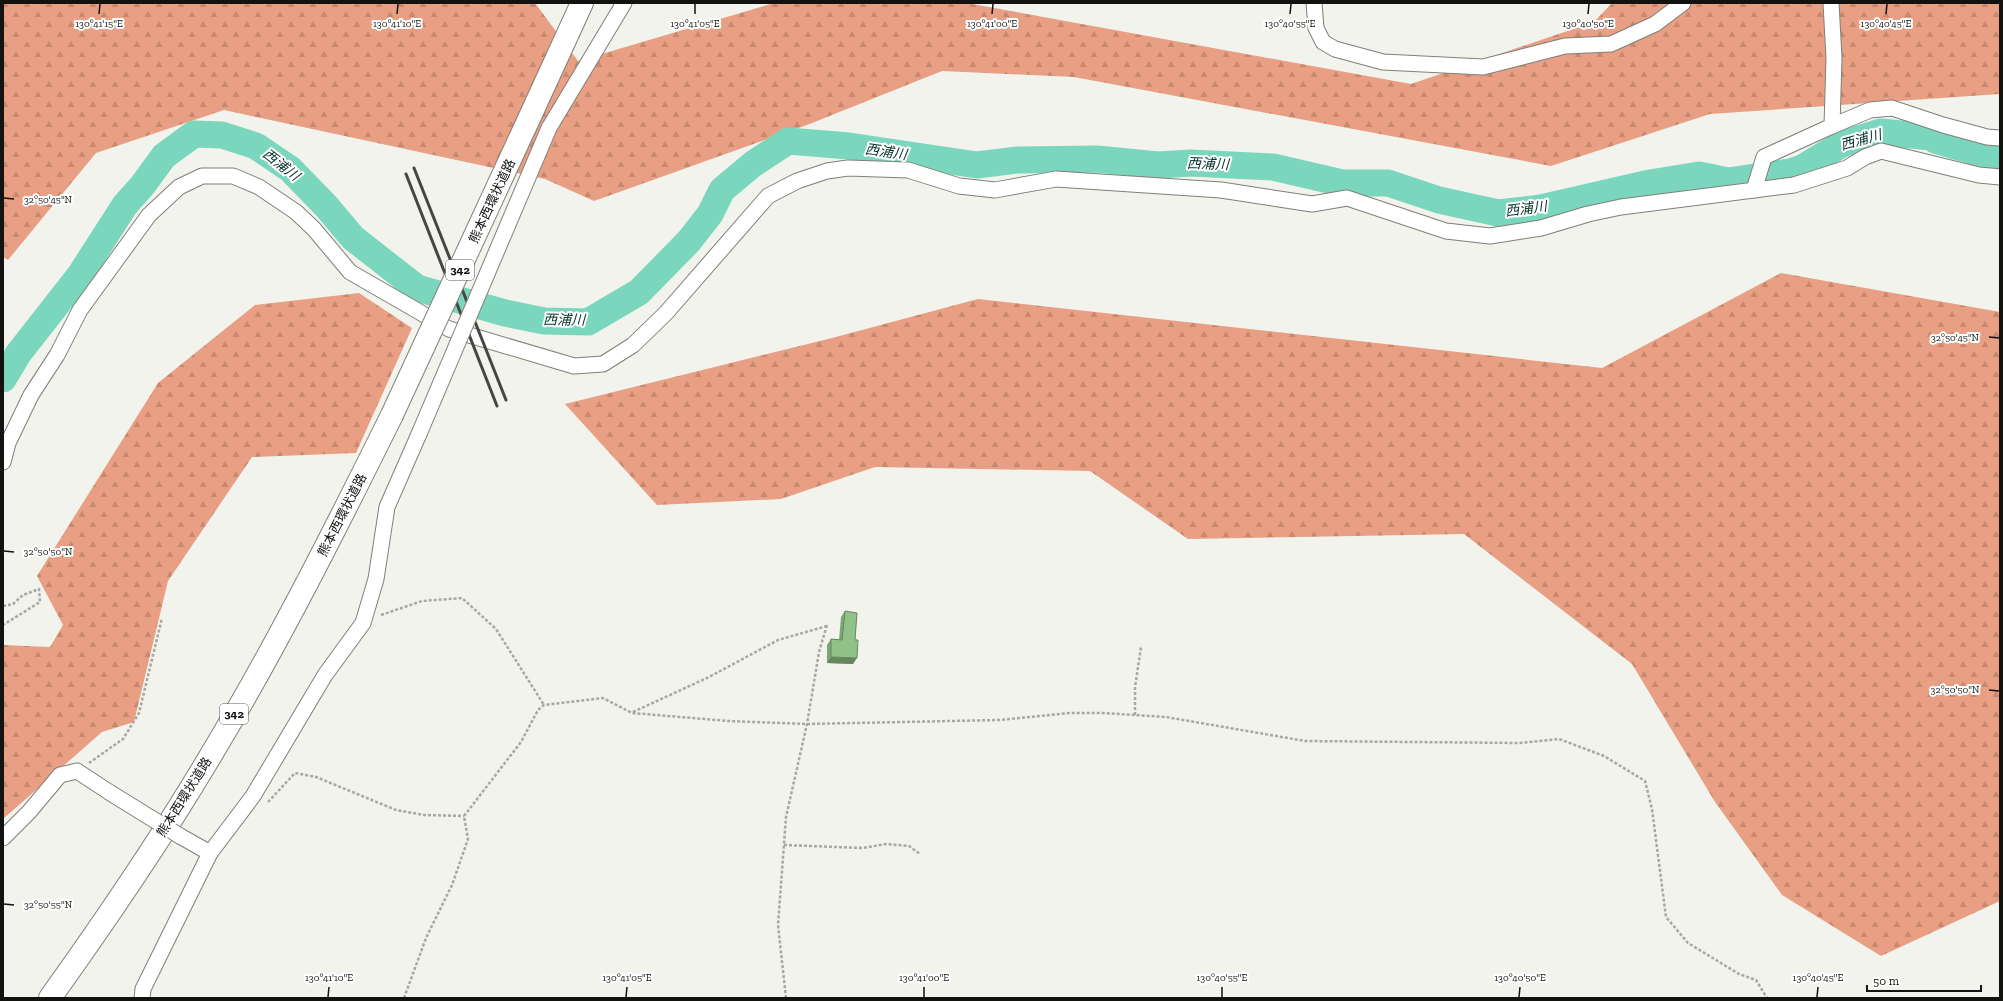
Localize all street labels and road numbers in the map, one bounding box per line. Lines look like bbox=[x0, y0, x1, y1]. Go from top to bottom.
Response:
street label: 熊本西環状道路 bbox=[466, 157, 518, 245]
road number: 342 bbox=[446, 260, 474, 280]
street label: 熊本西環状道路 bbox=[315, 471, 369, 559]
road number: 342 bbox=[220, 704, 248, 724]
street label: 熊本西環状道路 bbox=[154, 754, 214, 840]

